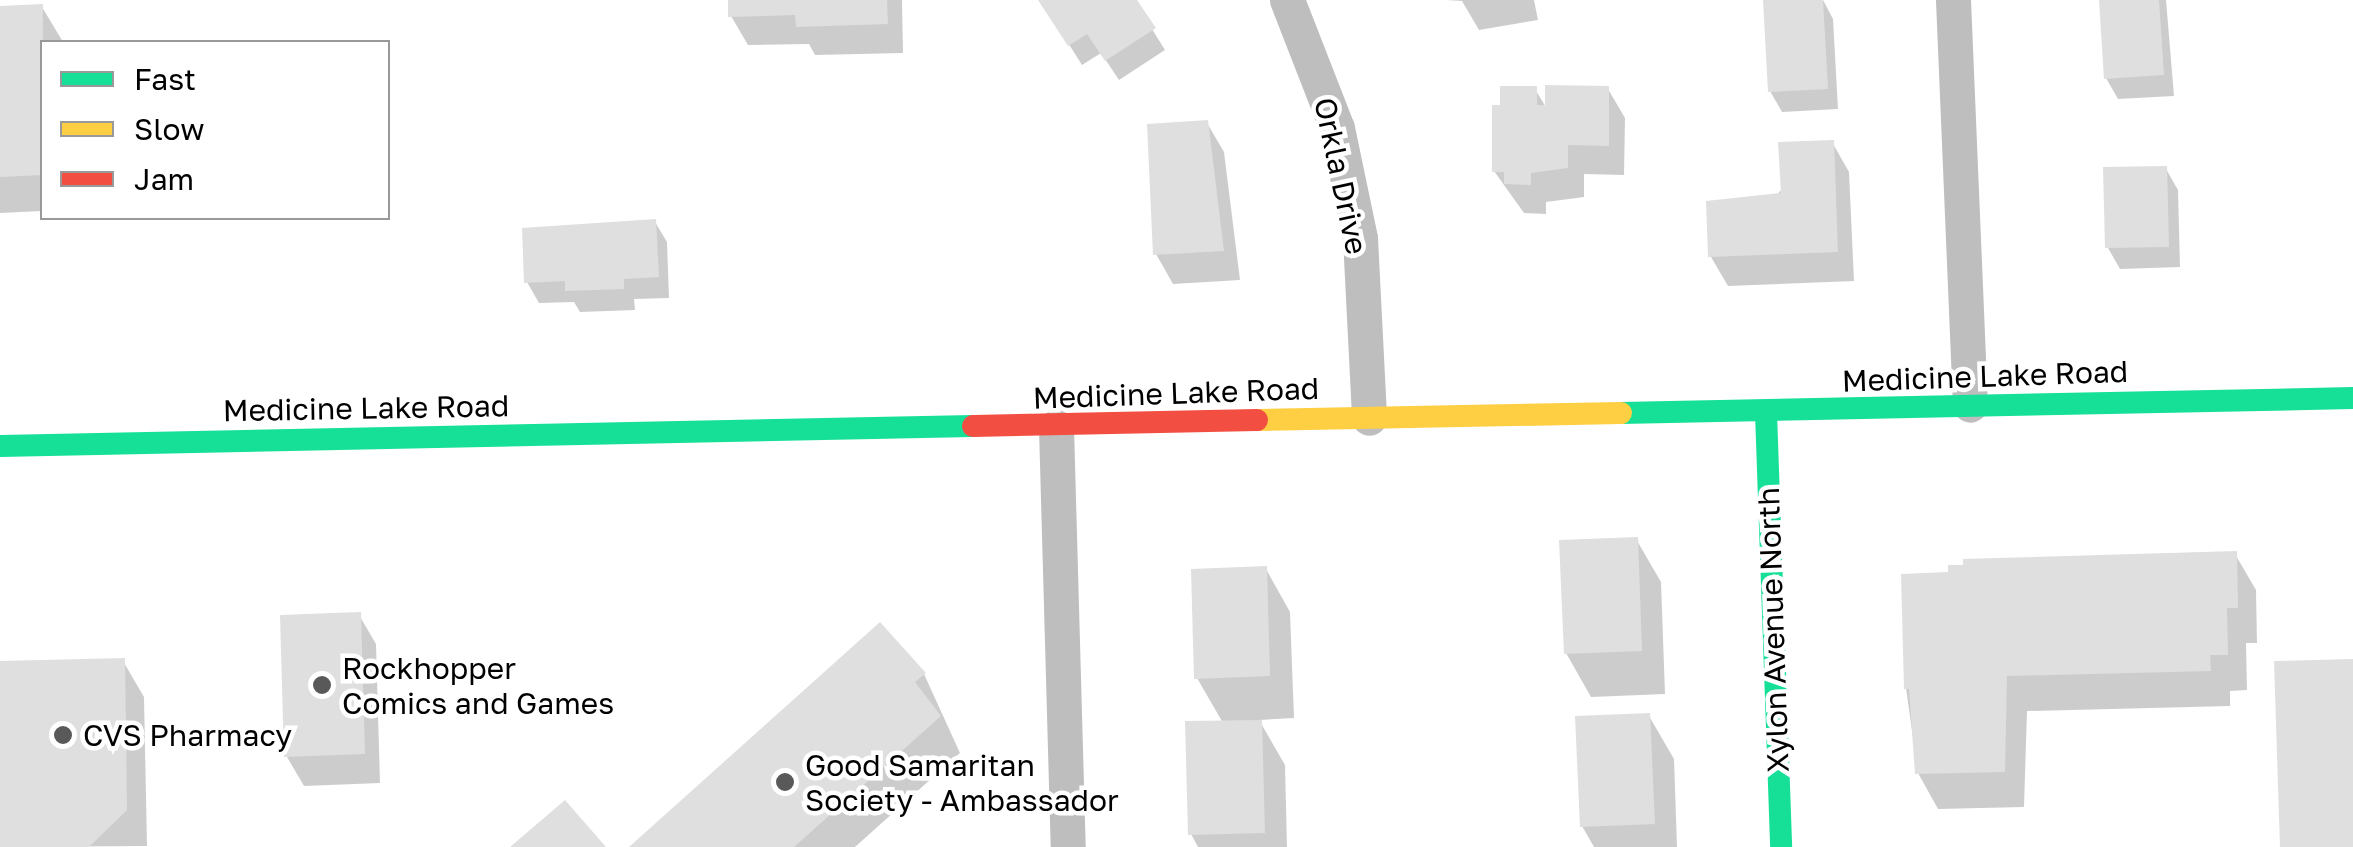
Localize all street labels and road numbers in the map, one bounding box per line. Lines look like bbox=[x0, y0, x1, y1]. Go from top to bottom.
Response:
street label: Orkla Drive bbox=[1307, 94, 1375, 258]
street label: Medicine Lake Road bbox=[1841, 353, 2129, 399]
street label: Medicine Lake Road bbox=[1032, 370, 1320, 416]
street label: Medicine Lake Road bbox=[222, 388, 510, 428]
street label: Xylon Avenue North bbox=[1750, 487, 1796, 773]

